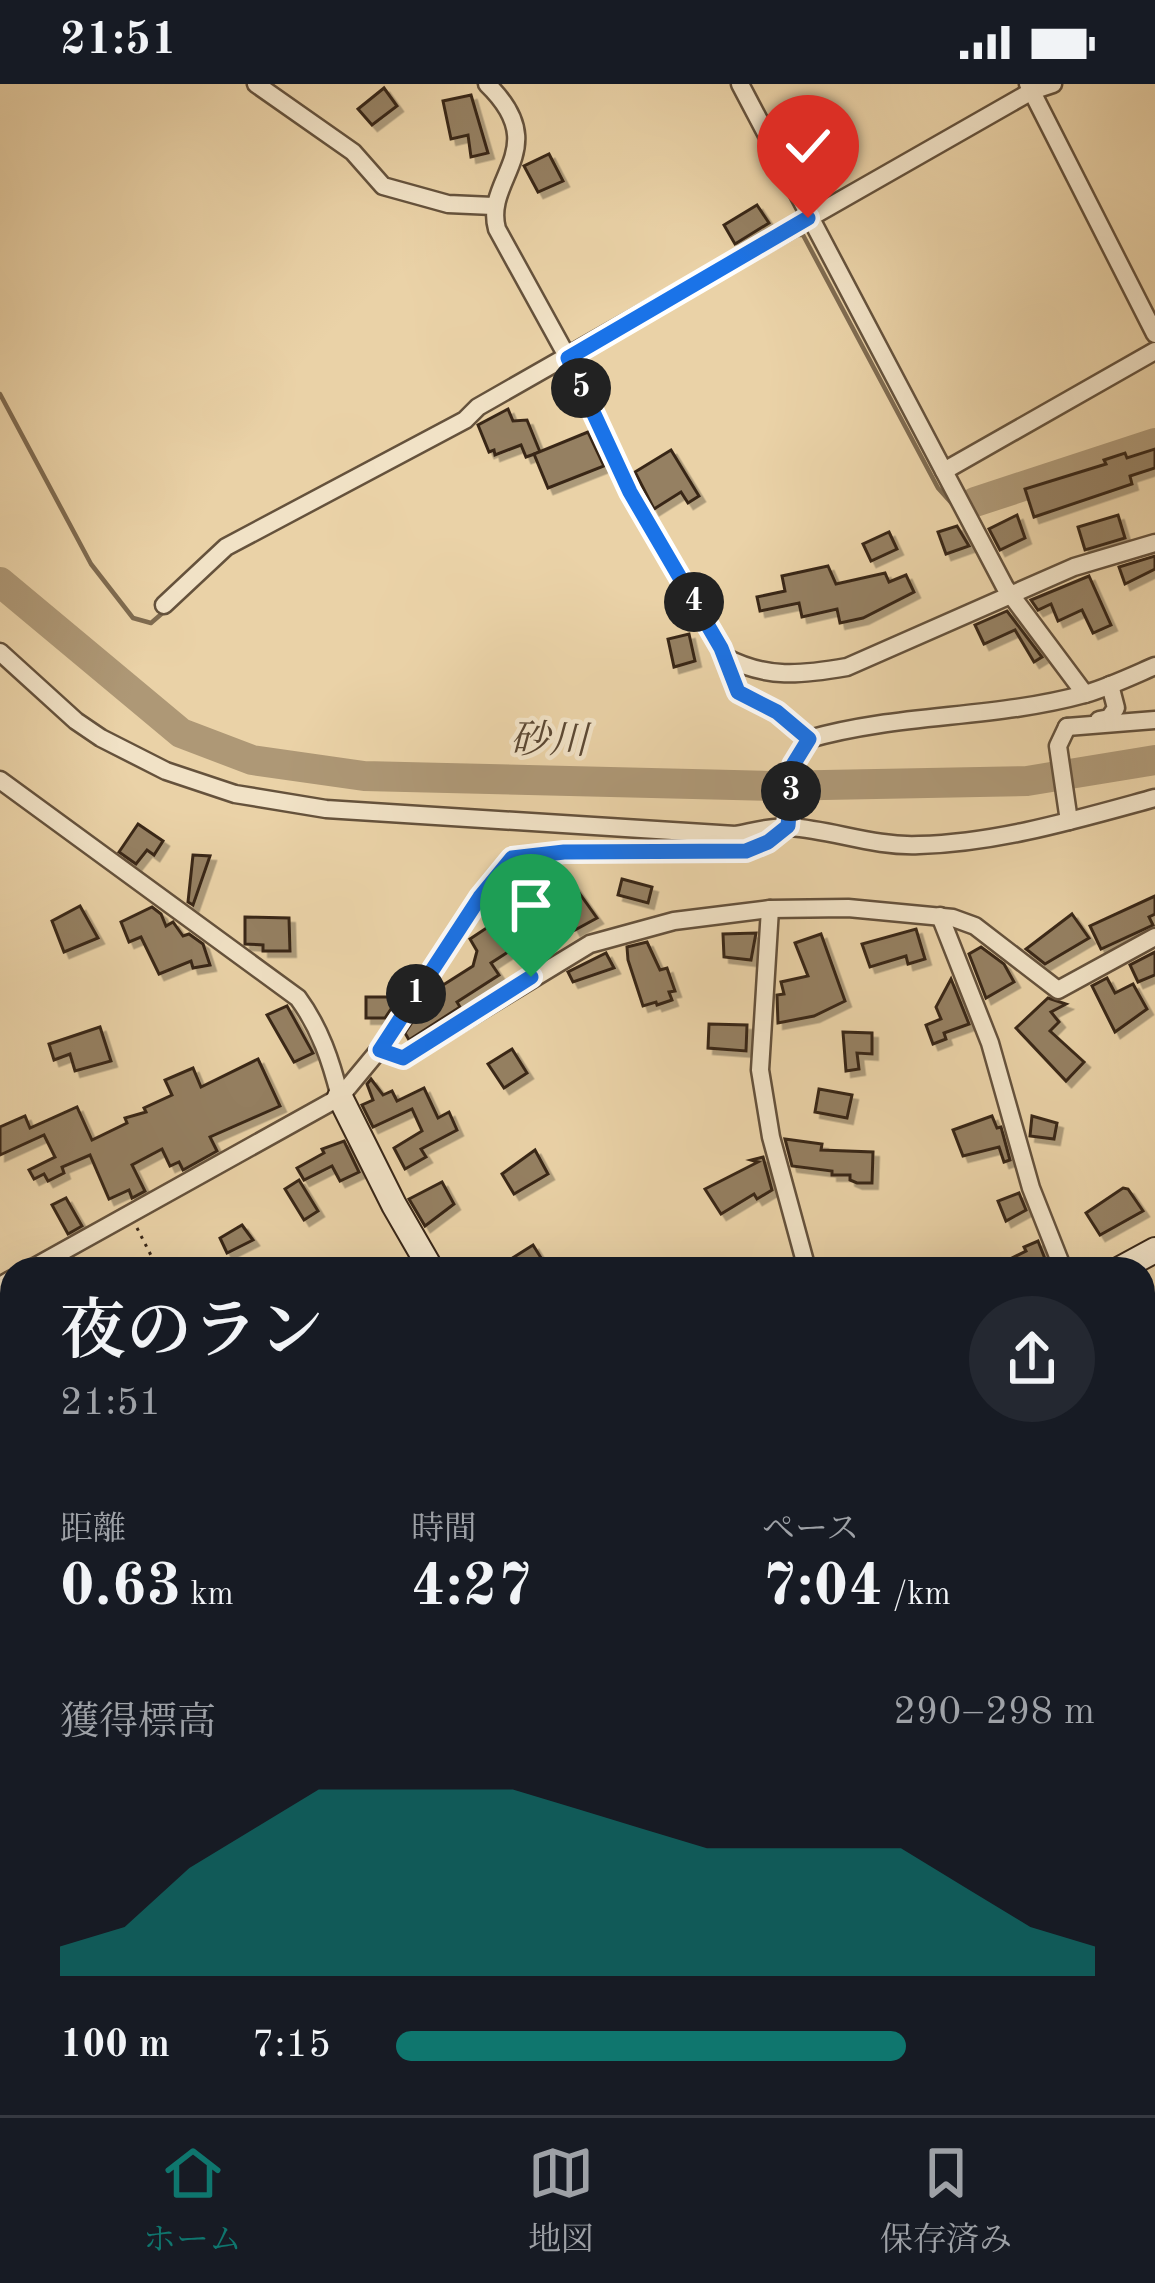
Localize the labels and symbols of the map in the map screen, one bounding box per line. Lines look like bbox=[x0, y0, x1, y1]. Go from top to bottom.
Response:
pin bbox=[757, 95, 859, 218]
pin: 5 bbox=[551, 358, 611, 418]
pin: 4 bbox=[664, 572, 724, 632]
water label: 砂川 bbox=[510, 719, 592, 762]
pin: 3 bbox=[761, 761, 821, 821]
pin bbox=[480, 854, 582, 977]
pin: 1 bbox=[386, 964, 446, 1024]

